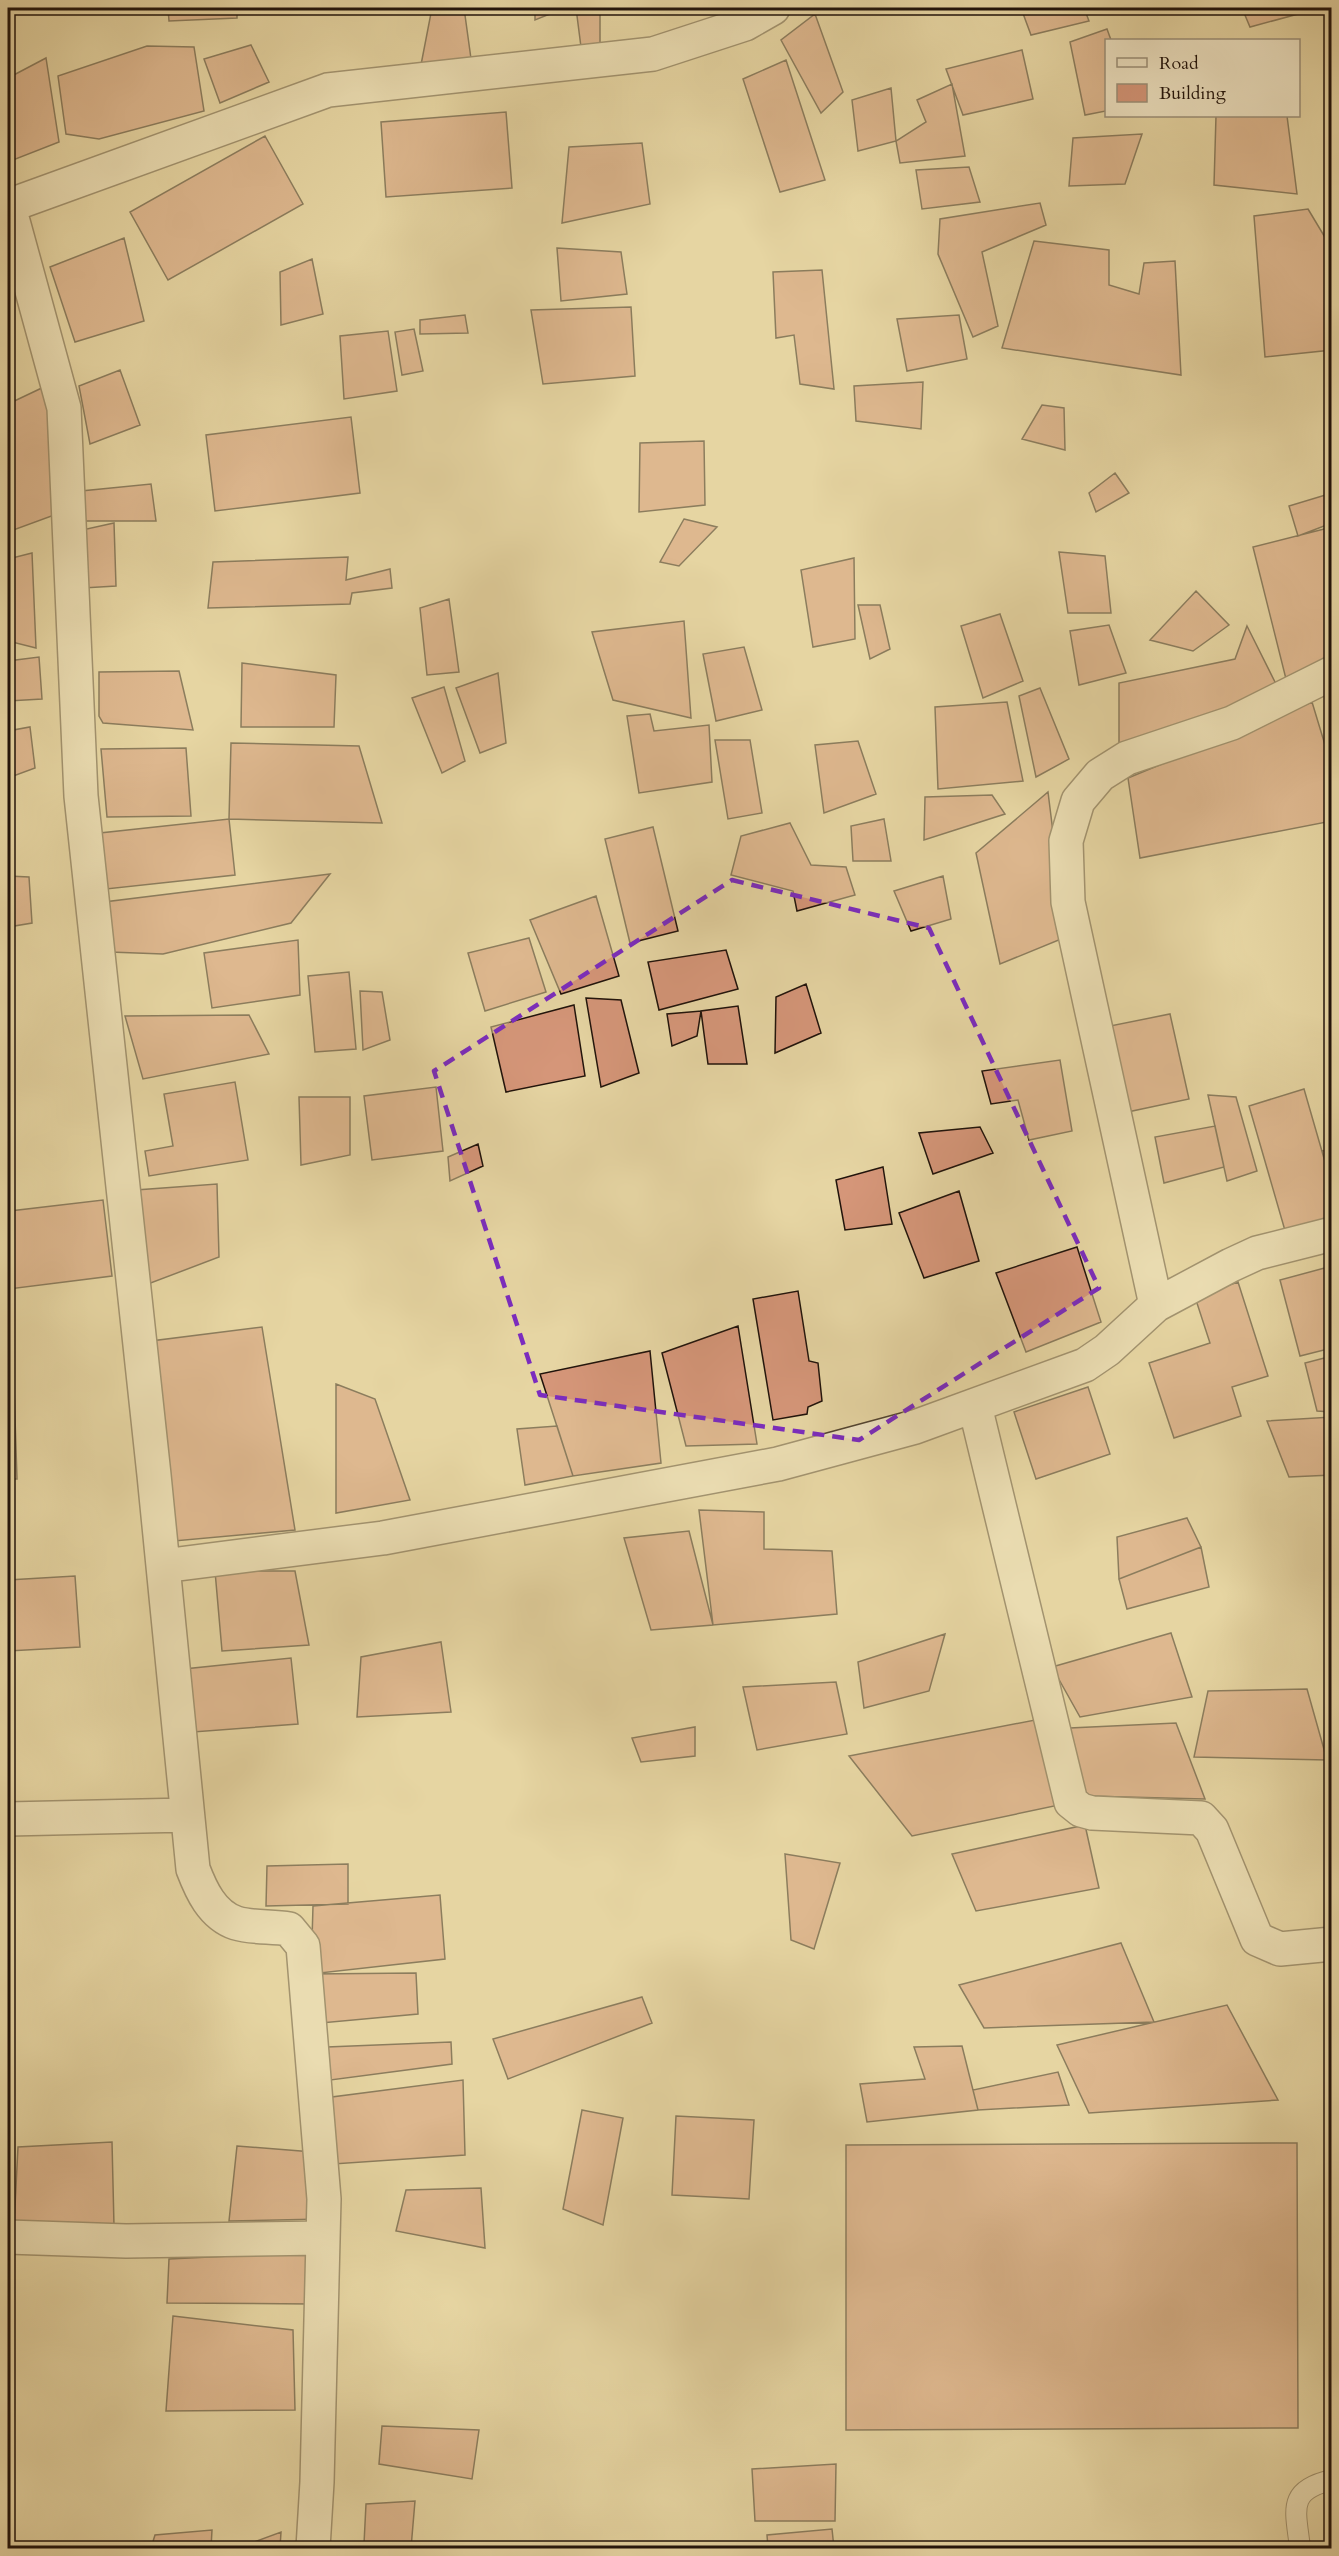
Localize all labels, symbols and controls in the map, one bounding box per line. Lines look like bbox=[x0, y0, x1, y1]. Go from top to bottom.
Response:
legend bbox=[1105, 39, 1300, 117]
text: Road bbox=[1159, 51, 1199, 76]
text: Building bbox=[1159, 81, 1227, 106]

